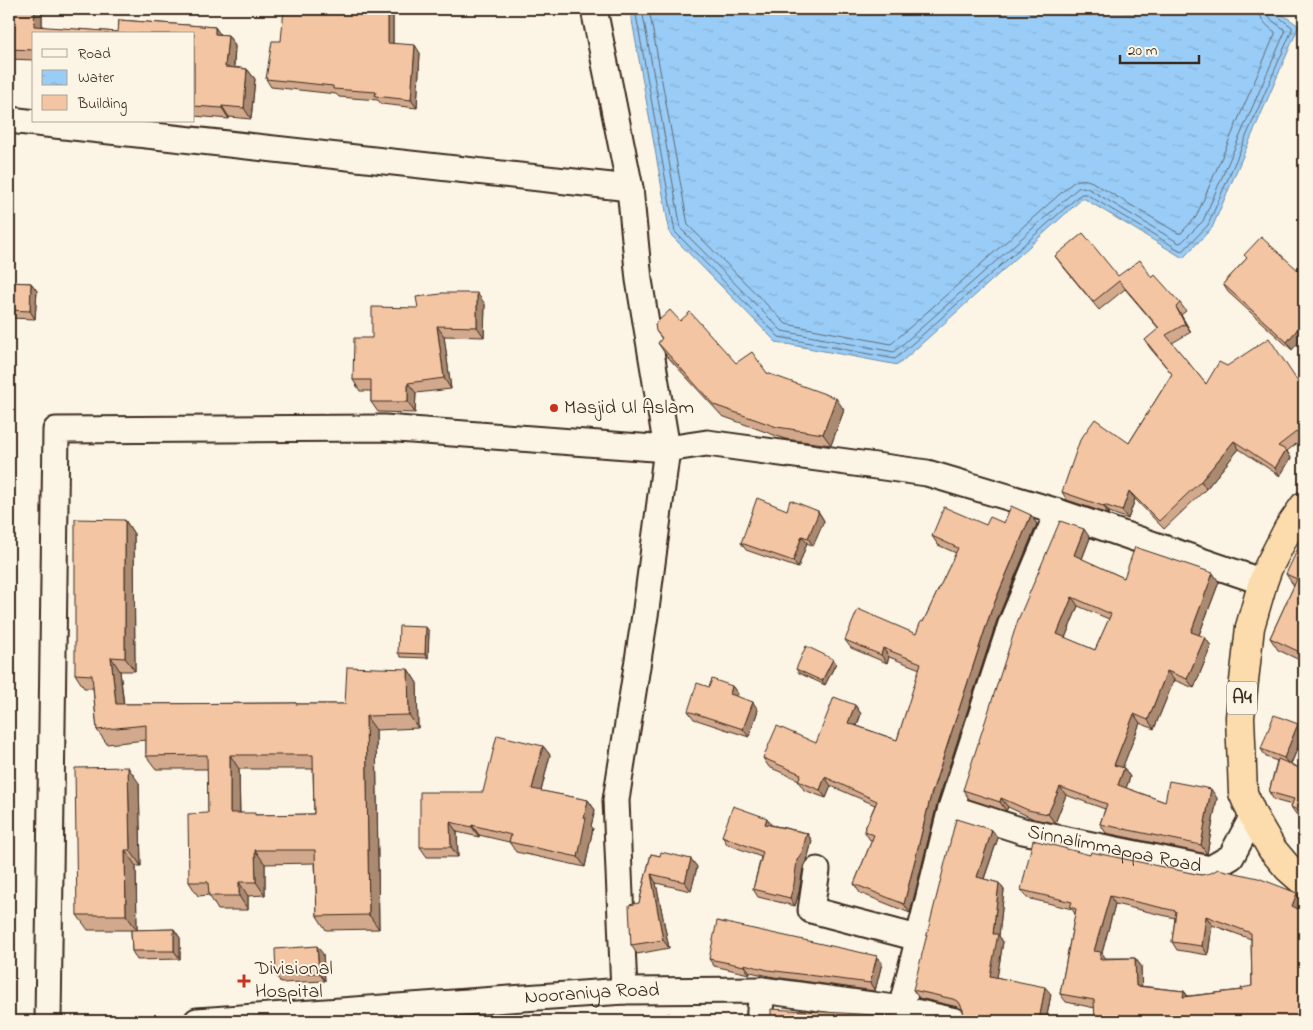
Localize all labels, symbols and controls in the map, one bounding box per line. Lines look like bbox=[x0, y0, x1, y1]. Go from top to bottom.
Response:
legend bbox=[32, 32, 195, 122]
scale bar bbox=[1120, 32, 1199, 64]
text: 20 m bbox=[1128, 40, 1158, 62]
text: Road bbox=[78, 43, 111, 65]
text: Water bbox=[78, 67, 114, 89]
text: Building bbox=[77, 93, 127, 116]
place label: Masjid Ul Aslam bbox=[564, 394, 694, 423]
marker: Masjid Ul Aslam bbox=[548, 402, 560, 414]
road number: A4 bbox=[1227, 681, 1257, 714]
street label: Sinnalimmappa Road bbox=[1025, 818, 1204, 881]
place label: Divisional Hospital bbox=[254, 955, 333, 1007]
marker: Divisional Hospital bbox=[237, 974, 251, 988]
street label: Nooraniya Road bbox=[524, 976, 660, 1012]

